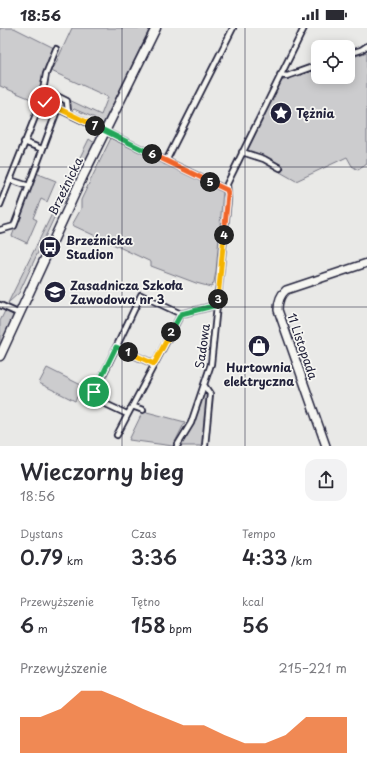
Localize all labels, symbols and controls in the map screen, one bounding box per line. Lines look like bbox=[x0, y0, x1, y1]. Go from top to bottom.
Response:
text: 18:56 bbox=[20, 3, 61, 26]
map controls bbox=[311, 40, 355, 84]
button: locate bbox=[311, 40, 355, 84]
pin bbox=[28, 85, 62, 119]
icon: check bbox=[34, 91, 56, 113]
place icon: Tężnia bbox=[268, 100, 294, 126]
place label: Tężnia bbox=[296, 104, 335, 122]
pin: 7 bbox=[85, 116, 105, 136]
text: 7 bbox=[92, 117, 98, 134]
pin: 6 bbox=[142, 144, 162, 164]
text: 6 bbox=[148, 145, 156, 162]
street label: Brzeźnicka bbox=[43, 153, 87, 218]
pin: 5 bbox=[200, 172, 220, 192]
text: 5 bbox=[206, 173, 214, 190]
pin: 4 bbox=[214, 225, 234, 245]
text: 4 bbox=[220, 226, 228, 243]
place label: Brzeźnicka Stadion bbox=[66, 231, 133, 263]
bus stop icon: Brzeźnicka Stadion bbox=[37, 234, 63, 260]
place label: Zasadnicza Szkoła Zawodowa nr 3 bbox=[70, 276, 183, 308]
school or university icon: Zasadnicza Szkoła Zawodowa nr 3 bbox=[42, 279, 68, 305]
pin: 3 bbox=[208, 289, 228, 309]
text: 3 bbox=[214, 290, 222, 307]
street label: 11 Listopada bbox=[283, 310, 323, 382]
pin: 2 bbox=[161, 322, 181, 342]
street label: Sadowa bbox=[190, 322, 214, 370]
text: 2 bbox=[167, 323, 175, 340]
shop icon: Hurtownia elektryczna bbox=[246, 333, 272, 359]
pin: 1 bbox=[118, 342, 138, 362]
text: 1 bbox=[125, 343, 131, 360]
place label: Hurtownia elektryczna bbox=[224, 358, 294, 390]
pin bbox=[77, 375, 111, 409]
icon: arrive bbox=[83, 381, 105, 403]
text: Wieczorny bieg bbox=[20, 454, 184, 487]
button: share bbox=[305, 459, 347, 501]
text: 18:56 bbox=[20, 486, 55, 505]
text: Dystans bbox=[20, 525, 63, 542]
text: Czas bbox=[131, 525, 157, 542]
text: Tempo bbox=[242, 525, 276, 542]
text: 0.79 bbox=[20, 542, 63, 572]
text: 3:36 bbox=[131, 542, 177, 572]
text: 4:33 bbox=[242, 542, 288, 572]
text: km bbox=[63, 552, 83, 569]
text: /km bbox=[288, 552, 312, 569]
text: Przewyższenie bbox=[20, 593, 94, 610]
text: Tętno bbox=[131, 593, 160, 610]
text: kcal bbox=[242, 593, 264, 610]
text: 6 bbox=[20, 610, 34, 640]
text: 158 bbox=[131, 610, 166, 640]
text: 56 bbox=[242, 610, 269, 640]
text: m bbox=[34, 620, 48, 637]
text: bpm bbox=[166, 620, 192, 637]
text: Przewyższenie bbox=[20, 658, 107, 677]
text: 215–221 m bbox=[279, 658, 347, 677]

